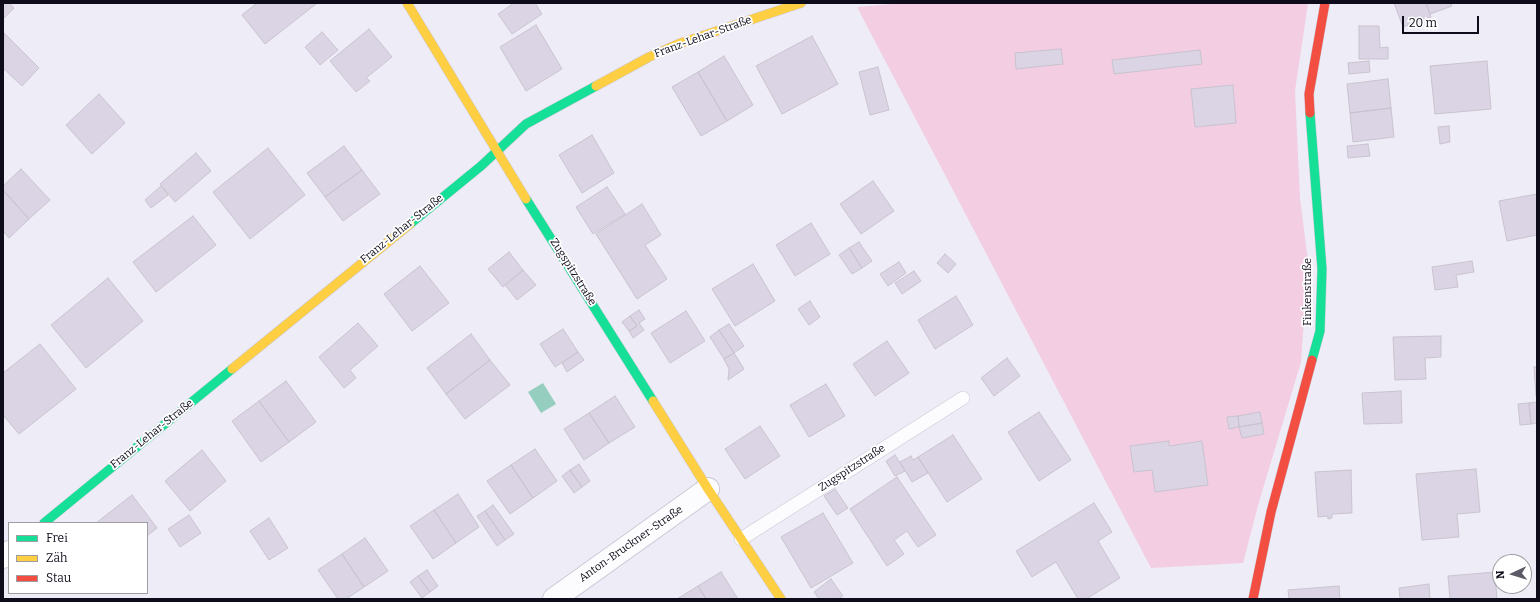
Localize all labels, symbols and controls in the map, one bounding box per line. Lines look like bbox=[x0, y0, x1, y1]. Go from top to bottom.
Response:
scale bar bbox=[1404, 8, 1481, 34]
street label: Franz-Lehar-Straße bbox=[653, 13, 753, 61]
text: 20 m bbox=[1409, 16, 1437, 30]
street label: Franz-Lehar-Straße bbox=[358, 192, 446, 266]
street label: Zugspitzstraße bbox=[547, 236, 599, 308]
street label: Finkenstraße bbox=[1301, 258, 1315, 326]
street label: Franz-Lehar-Straße bbox=[108, 397, 196, 471]
street label: Zugspitzstraße bbox=[816, 442, 888, 494]
street label: Anton-Bruckner-Straße bbox=[577, 503, 685, 585]
legend bbox=[8, 522, 148, 594]
text: Frei bbox=[46, 531, 68, 545]
text: Zäh bbox=[46, 551, 67, 565]
north arrow bbox=[1492, 554, 1532, 594]
text: N bbox=[1494, 570, 1507, 579]
text: Stau bbox=[46, 571, 71, 585]

